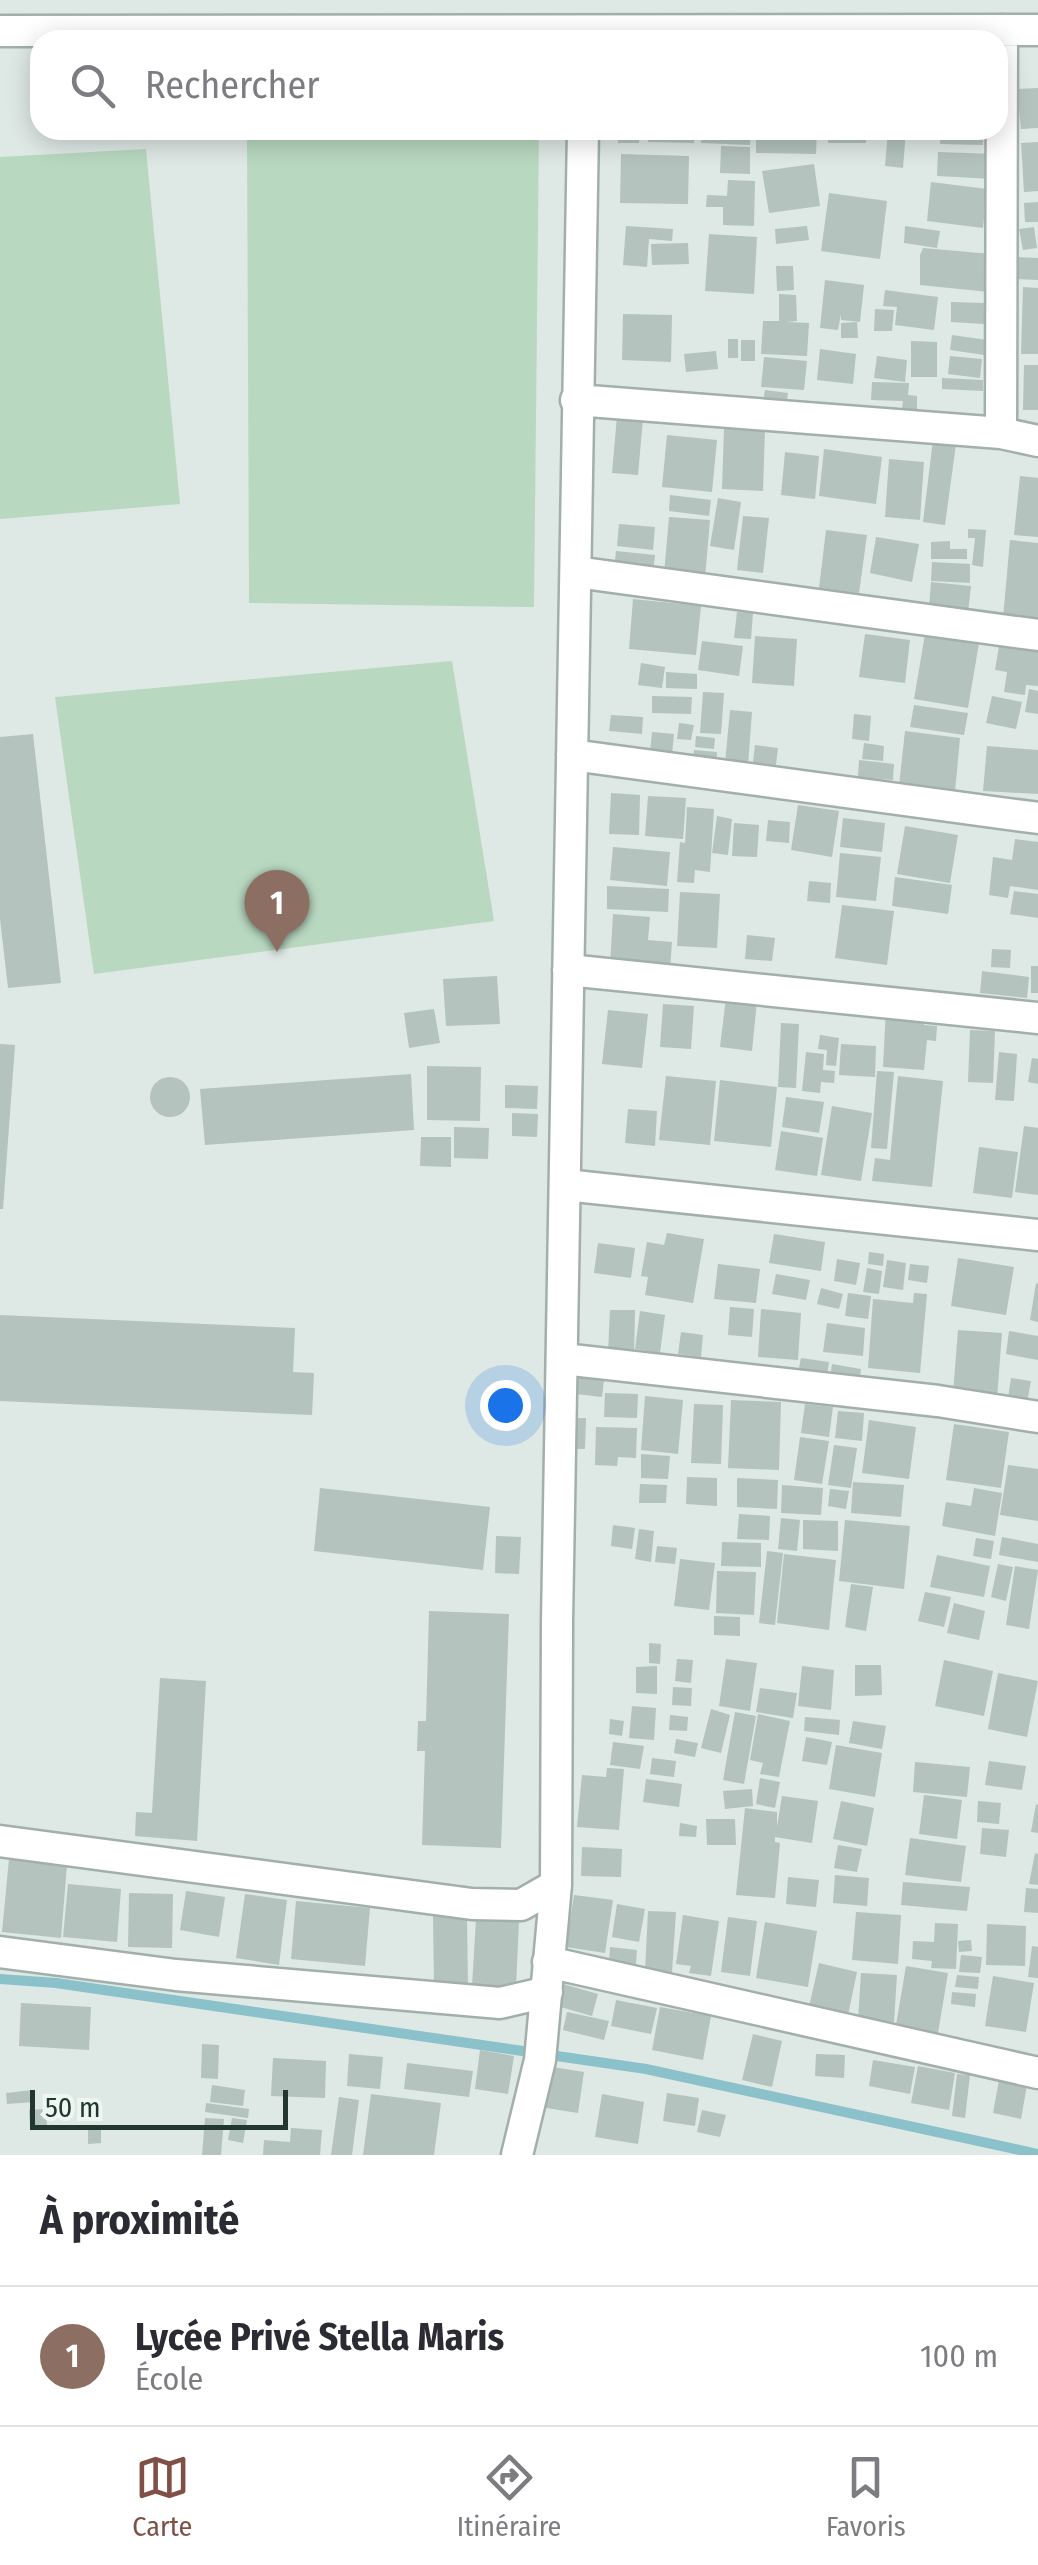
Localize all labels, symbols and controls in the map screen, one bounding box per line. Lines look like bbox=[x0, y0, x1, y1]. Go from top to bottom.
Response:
search box bbox=[30, 30, 1008, 140]
icon: search bbox=[65, 58, 120, 113]
text: Rechercher bbox=[145, 62, 320, 108]
pin: 1 bbox=[244, 870, 310, 952]
your location bbox=[480, 1380, 531, 1431]
scale bar bbox=[30, 2085, 288, 2130]
text: 50 m bbox=[45, 2091, 101, 2124]
text: À proximité bbox=[40, 2195, 239, 2245]
text: Lycée Privé Stella Maris bbox=[135, 2314, 504, 2360]
text: 1 bbox=[66, 2337, 79, 2375]
text: 100 m bbox=[920, 2337, 998, 2375]
text: École bbox=[135, 2360, 203, 2398]
tab: Carte bbox=[132, 2450, 192, 2543]
tab: Itinéraire bbox=[457, 2450, 561, 2543]
tab: Favoris bbox=[826, 2450, 906, 2543]

